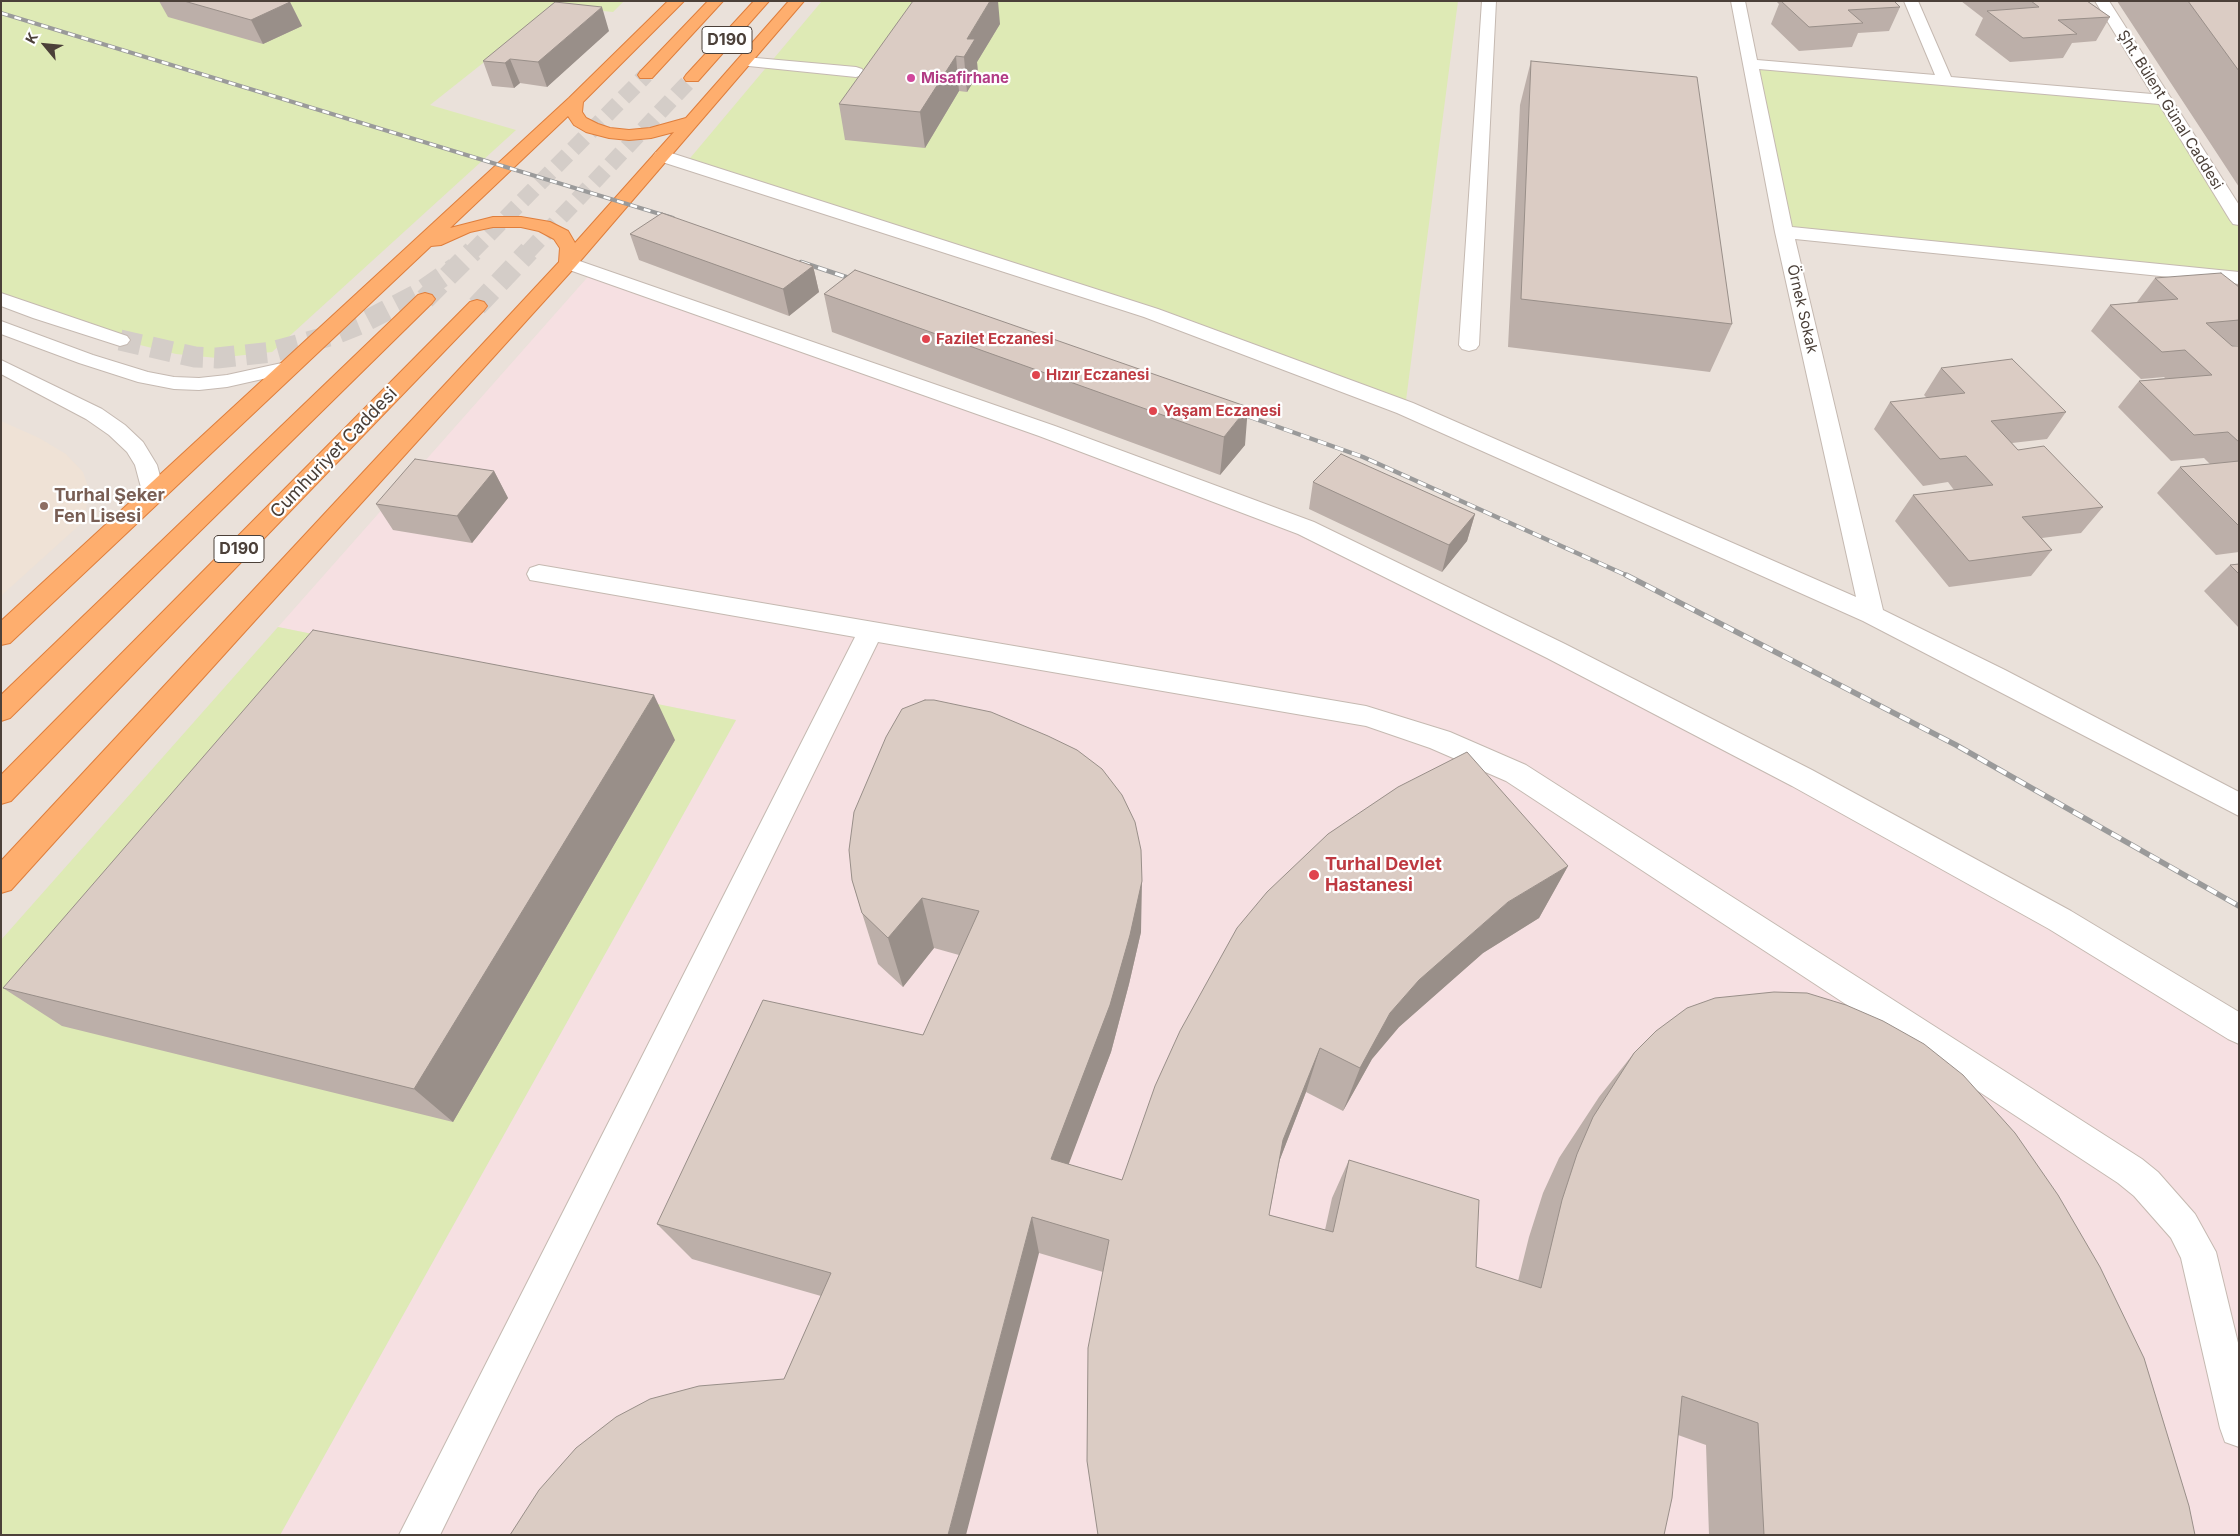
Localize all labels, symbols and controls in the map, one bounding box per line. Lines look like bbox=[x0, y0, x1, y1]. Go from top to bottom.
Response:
north arrow bbox=[20, 20, 70, 70]
road number: D190 bbox=[702, 26, 752, 54]
street label: Şht. Bülent Günal Caddesi bbox=[2114, 27, 2226, 193]
text: K bbox=[21, 29, 41, 46]
place label: Misafirhane bbox=[921, 69, 1009, 87]
marker: Misafirhane bbox=[905, 72, 917, 84]
street label: Örnek Sokak bbox=[1783, 263, 1821, 355]
place label: Fazilet Eczanesi bbox=[936, 330, 1054, 348]
marker: Fazilet Eczanesi bbox=[920, 333, 932, 345]
place label: Hızır Eczanesi bbox=[1046, 366, 1149, 384]
marker: Hızır Eczanesi bbox=[1030, 369, 1042, 381]
street label: Cumhuriyet Caddesi bbox=[266, 383, 402, 523]
place label: Yaşam Eczanesi bbox=[1163, 402, 1281, 420]
marker: Yaşam Eczanesi bbox=[1147, 405, 1159, 417]
place label: Turhal Şeker Fen Lisesi bbox=[54, 485, 165, 528]
marker: Turhal Şeker Fen Lisesi bbox=[38, 500, 50, 512]
road number: D190 bbox=[214, 536, 264, 562]
place label: Turhal Devlet Hastanesi bbox=[1325, 854, 1442, 896]
marker: Turhal Devlet Hastanesi bbox=[1307, 868, 1321, 882]

